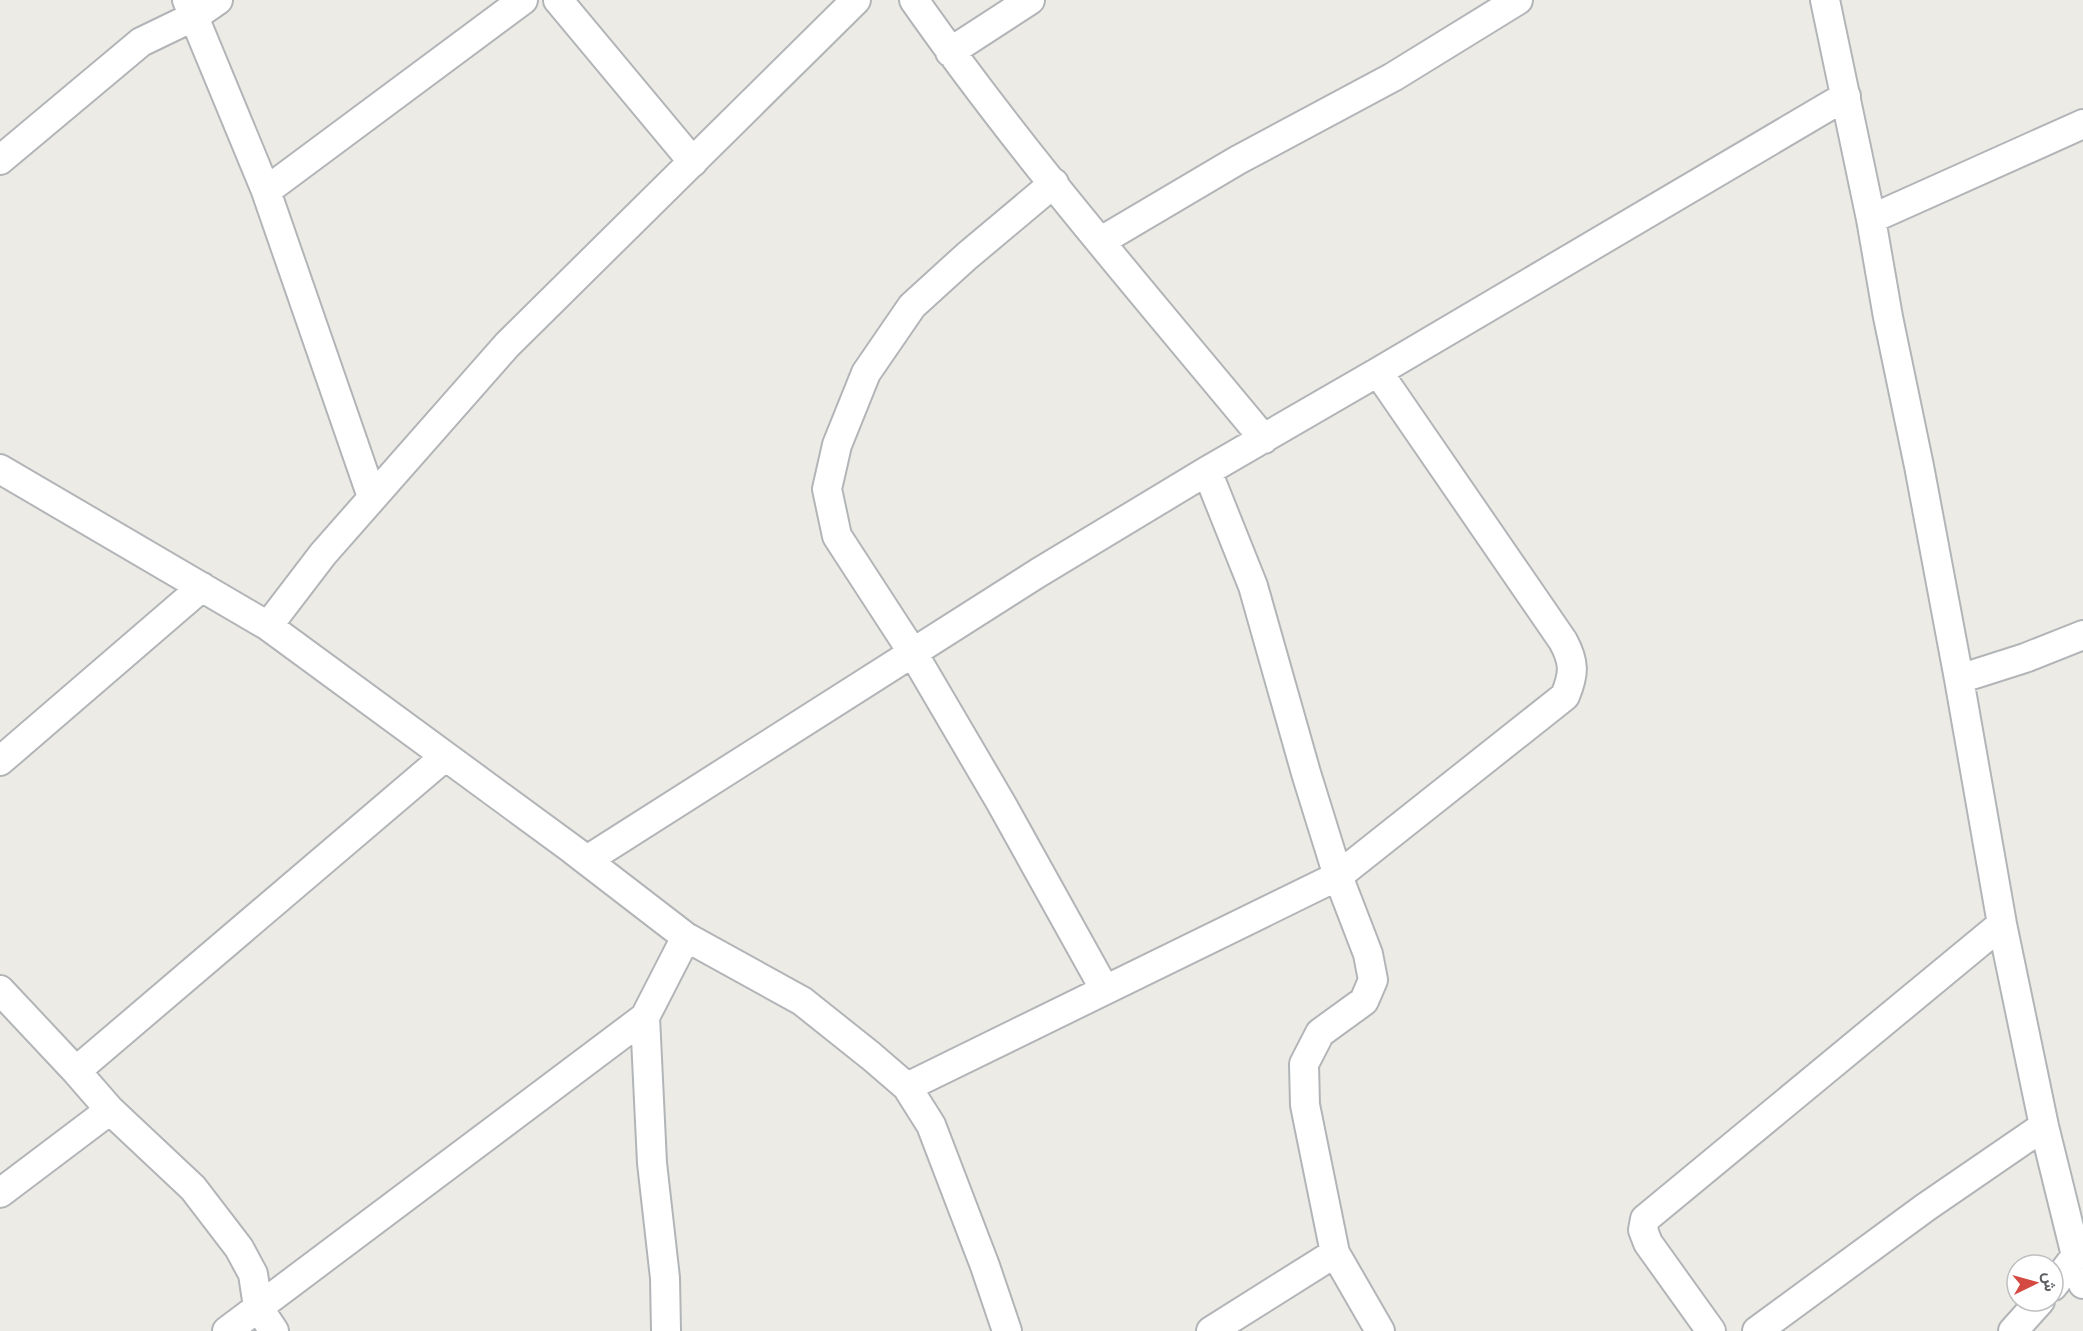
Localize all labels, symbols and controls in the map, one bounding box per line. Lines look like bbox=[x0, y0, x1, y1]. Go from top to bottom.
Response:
north arrow bbox=[2005, 1253, 2065, 1313]
text: ش bbox=[2039, 1271, 2060, 1292]

